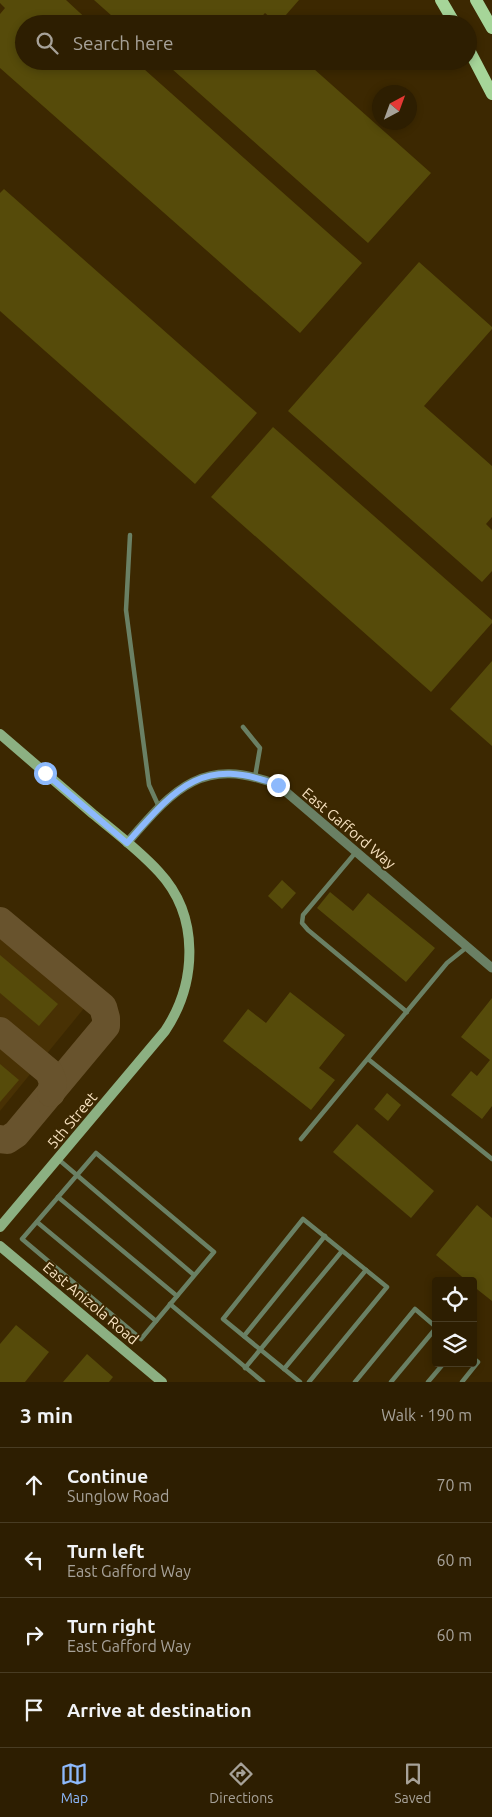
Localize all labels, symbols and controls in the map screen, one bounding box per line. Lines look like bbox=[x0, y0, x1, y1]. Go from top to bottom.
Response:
search box bbox=[15, 15, 477, 70]
icon: search bbox=[33, 29, 61, 57]
text: Search here bbox=[73, 32, 173, 54]
north arrow bbox=[372, 85, 417, 130]
route start bbox=[34, 762, 57, 785]
route end bbox=[267, 774, 290, 797]
street label: East Gafford Way bbox=[299, 784, 399, 872]
street label: 5th Street bbox=[44, 1088, 101, 1152]
street label: East Anizola Road bbox=[40, 1258, 142, 1348]
map controls bbox=[432, 1277, 477, 1367]
button: locate bbox=[432, 1277, 477, 1322]
button: layers bbox=[432, 1322, 477, 1367]
text: 3 min bbox=[20, 1403, 73, 1427]
text: Walk · 190 m bbox=[381, 1406, 472, 1424]
text: Continue bbox=[67, 1465, 148, 1487]
icon: ahead bbox=[20, 1471, 48, 1499]
text: 70 m bbox=[436, 1476, 472, 1494]
text: Sunglow Road bbox=[67, 1487, 169, 1505]
text: Turn left bbox=[67, 1540, 145, 1562]
icon: left bbox=[20, 1546, 48, 1574]
text: 60 m bbox=[436, 1551, 472, 1569]
text: East Gafford Way bbox=[67, 1562, 191, 1580]
text: Turn right bbox=[67, 1615, 155, 1637]
icon: right bbox=[20, 1621, 48, 1649]
text: 60 m bbox=[436, 1626, 472, 1644]
text: East Gafford Way bbox=[67, 1637, 191, 1655]
icon: arrive bbox=[20, 1696, 48, 1724]
text: Arrive at destination bbox=[67, 1699, 252, 1721]
tab: Map bbox=[60, 1760, 88, 1806]
tab: Directions bbox=[209, 1760, 273, 1806]
tab: Saved bbox=[394, 1760, 432, 1806]

